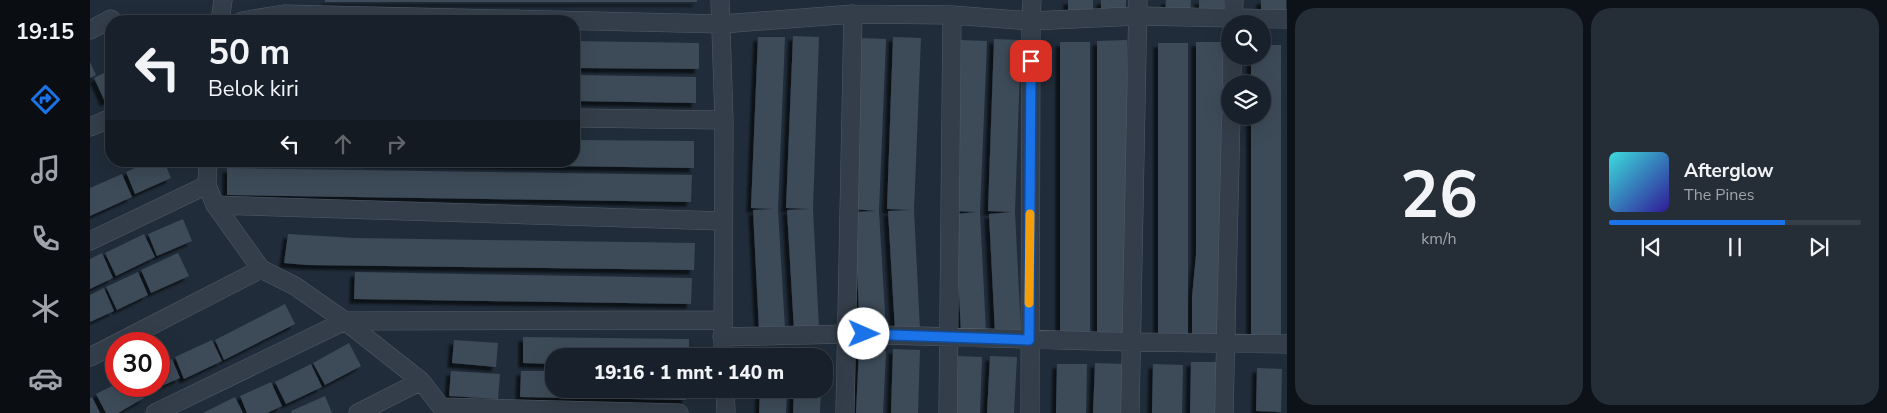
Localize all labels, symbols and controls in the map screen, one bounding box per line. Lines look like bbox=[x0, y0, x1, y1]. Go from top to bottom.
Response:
map controls bbox=[1221, 15, 1271, 125]
button: search bbox=[1221, 15, 1271, 65]
text: 19:15 bbox=[16, 17, 74, 47]
text: 50 m bbox=[208, 29, 290, 76]
icon: left bbox=[125, 35, 190, 100]
pin bbox=[1010, 40, 1052, 82]
icon: arrive bbox=[1017, 47, 1045, 75]
text: Belok kiri bbox=[208, 74, 299, 104]
button: layers bbox=[1221, 75, 1271, 125]
icon: directions bbox=[28, 82, 63, 117]
icon: left bbox=[276, 130, 304, 158]
icon: ahead bbox=[329, 130, 357, 158]
icon: right bbox=[382, 130, 410, 158]
text: 26 bbox=[1400, 151, 1478, 240]
icon: music bbox=[28, 152, 63, 187]
text: Afterglow bbox=[1684, 158, 1774, 184]
text: The Pines bbox=[1684, 184, 1754, 206]
icon: phone bbox=[28, 221, 63, 256]
text: km/h bbox=[1421, 228, 1457, 250]
icon: previous bbox=[1637, 233, 1665, 261]
icon: pause bbox=[1721, 233, 1749, 261]
icon: next bbox=[1805, 233, 1833, 261]
icon: climate bbox=[28, 291, 63, 326]
position arrow bbox=[837, 307, 889, 359]
speed limit sign: 30 bbox=[105, 332, 170, 397]
text: 19:16 · 1 mnt · 140 m bbox=[594, 360, 784, 386]
icon: car bbox=[28, 361, 63, 396]

